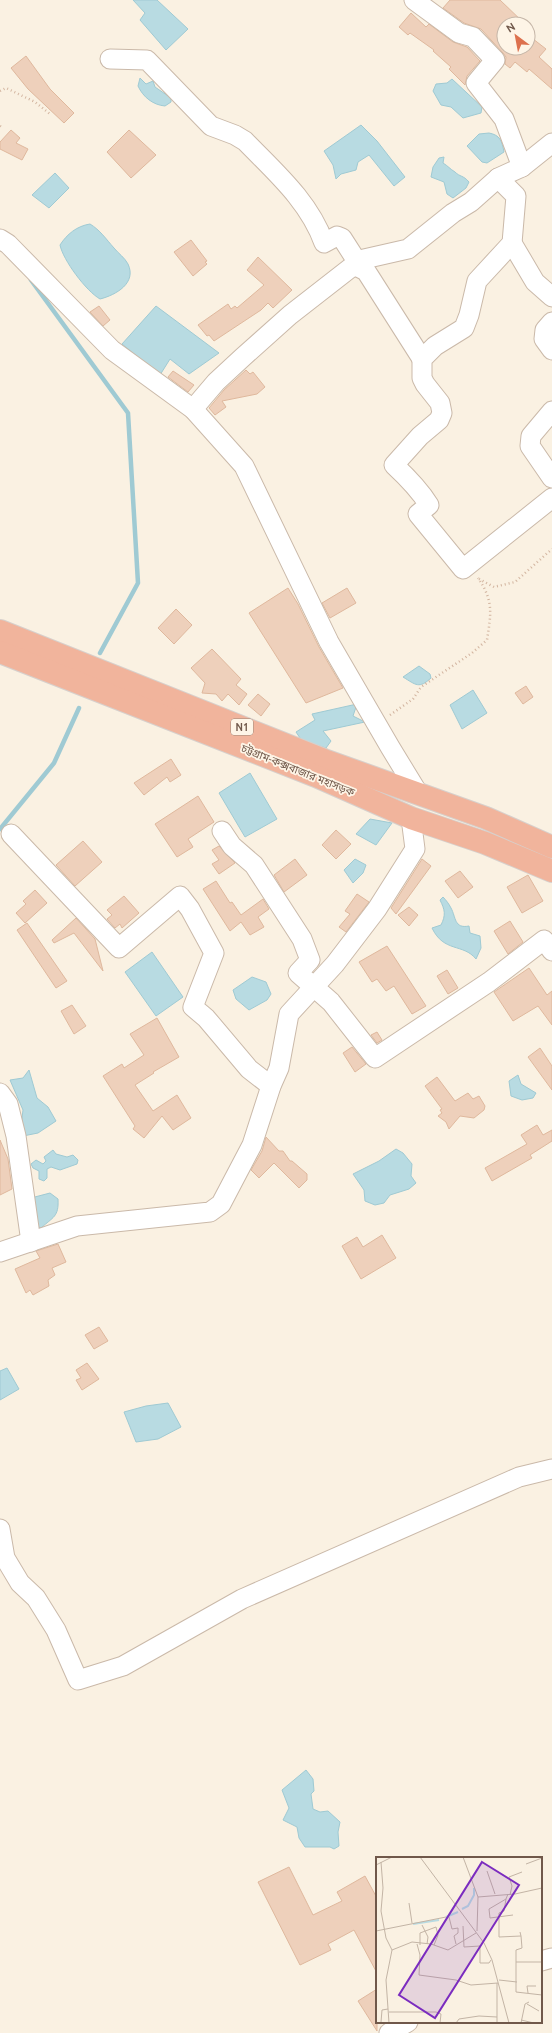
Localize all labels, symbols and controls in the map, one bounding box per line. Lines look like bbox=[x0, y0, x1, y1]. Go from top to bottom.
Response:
north arrow bbox=[496, 16, 536, 56]
text: N bbox=[504, 20, 517, 35]
road number: N1 bbox=[231, 719, 253, 735]
street label: চট্টগ্রাম-কক্সবাজার মহাসড়ক bbox=[239, 741, 357, 798]
inset map bbox=[376, 1857, 542, 2023]

